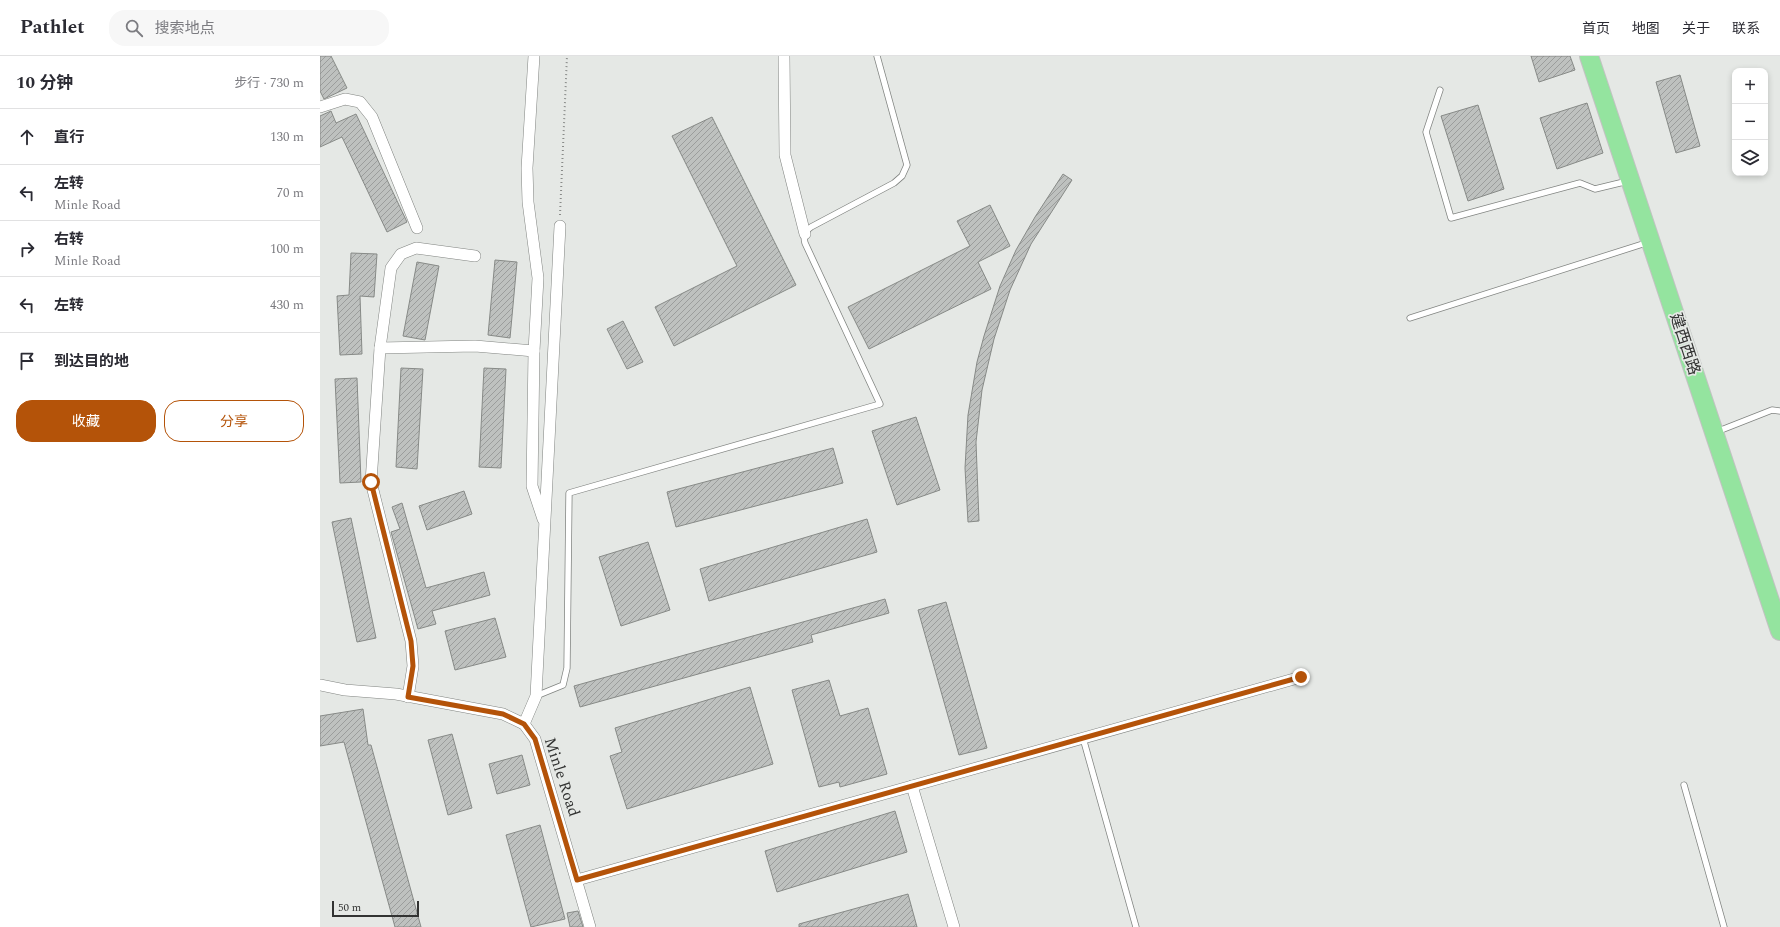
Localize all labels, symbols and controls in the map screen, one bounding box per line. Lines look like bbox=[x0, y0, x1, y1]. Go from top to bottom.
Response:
search box bbox=[109, 10, 389, 46]
text: Pathlet bbox=[20, 13, 85, 42]
icon: search bbox=[123, 17, 145, 39]
text: 搜索地点 bbox=[155, 17, 215, 40]
text: 首页 bbox=[1582, 18, 1610, 39]
text: 地图 bbox=[1632, 18, 1660, 39]
text: 关于 bbox=[1682, 18, 1710, 39]
text: 联系 bbox=[1732, 18, 1760, 39]
map controls bbox=[1732, 68, 1768, 176]
button: + bbox=[1732, 68, 1768, 104]
text: 10 分钟 bbox=[16, 70, 73, 96]
text: 步行 · 730 m bbox=[234, 73, 304, 93]
button: − bbox=[1732, 104, 1768, 140]
icon: ahead bbox=[16, 126, 38, 148]
text: 直行 bbox=[54, 126, 84, 149]
text: 130 m bbox=[270, 127, 304, 147]
button: layers bbox=[1732, 140, 1768, 176]
text: 左转 bbox=[54, 172, 84, 195]
icon: left bbox=[16, 182, 38, 204]
text: 70 m bbox=[277, 183, 304, 203]
text: Minle Road bbox=[54, 195, 121, 215]
text: 右转 bbox=[54, 228, 84, 251]
icon: right bbox=[16, 238, 38, 260]
text: 100 m bbox=[270, 239, 304, 259]
text: Minle Road bbox=[54, 251, 121, 271]
icon: left bbox=[16, 294, 38, 316]
text: 左转 bbox=[54, 294, 84, 317]
text: 430 m bbox=[270, 295, 304, 315]
street label: 建西西路 bbox=[1664, 310, 1706, 378]
icon: arrive bbox=[16, 350, 38, 372]
text: 到达目的地 bbox=[54, 350, 129, 373]
button: 收藏 bbox=[16, 400, 156, 442]
button: 分享 bbox=[164, 400, 304, 442]
route start bbox=[362, 473, 380, 491]
route end bbox=[1292, 668, 1310, 686]
street label: Minle Road bbox=[538, 734, 586, 820]
scale bar bbox=[332, 899, 419, 918]
text: 50 m bbox=[338, 899, 361, 916]

